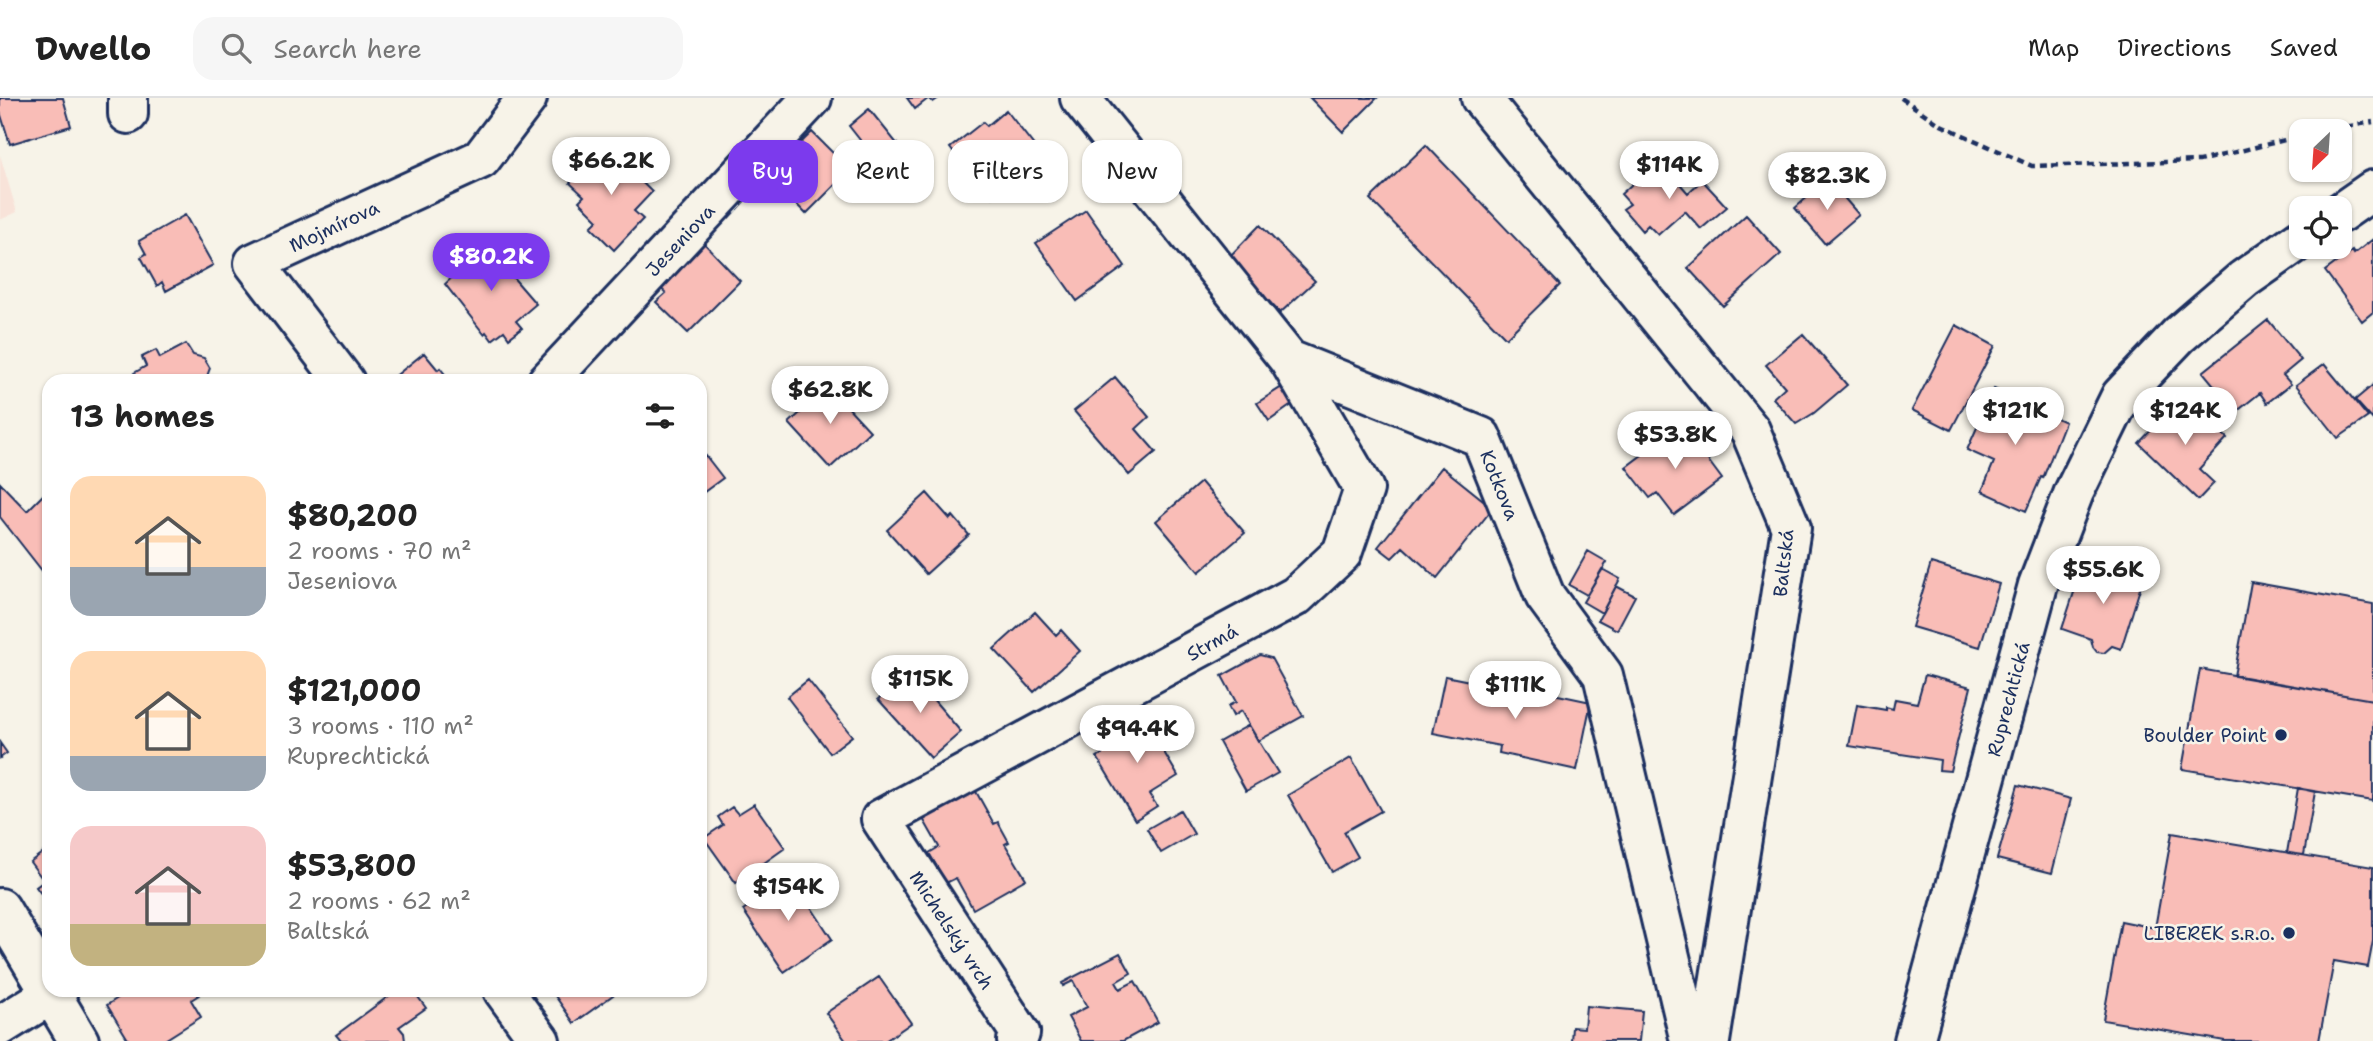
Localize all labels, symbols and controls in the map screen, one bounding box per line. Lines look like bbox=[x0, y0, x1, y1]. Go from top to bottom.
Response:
search box bbox=[193, 17, 683, 80]
text: Dwello bbox=[35, 26, 151, 71]
icon: search bbox=[217, 29, 255, 67]
text: Search here bbox=[273, 31, 422, 66]
text: Map bbox=[2028, 32, 2079, 64]
text: Directions bbox=[2117, 32, 2232, 64]
text: Saved bbox=[2270, 32, 2338, 64]
north arrow bbox=[2289, 119, 2352, 182]
map controls bbox=[2289, 119, 2352, 259]
pin: $66.2K bbox=[554, 138, 668, 197]
chip: Buy bbox=[728, 140, 818, 203]
chip: Rent bbox=[832, 140, 934, 203]
chip: Filters bbox=[948, 140, 1068, 203]
chip: New bbox=[1082, 140, 1182, 203]
pin: $114K bbox=[1620, 141, 1718, 201]
text: $66.2K bbox=[568, 145, 654, 175]
text: $114K bbox=[1636, 149, 1702, 179]
pin: $82.3K bbox=[1770, 152, 1884, 212]
text: $82.3K bbox=[1784, 160, 1870, 190]
street label: Mojmírova bbox=[285, 195, 383, 258]
button: locate bbox=[2289, 196, 2352, 259]
street label: Jeseniova bbox=[640, 198, 721, 282]
pin: $80.2K bbox=[434, 234, 548, 293]
text: $80.2K bbox=[449, 241, 533, 271]
pin: $62.8K bbox=[773, 366, 887, 426]
text: $62.8K bbox=[787, 374, 873, 404]
pin: $121K bbox=[1966, 388, 2064, 447]
pin: $124K bbox=[2136, 388, 2234, 447]
text: $121K bbox=[1982, 395, 2048, 425]
text: $124K bbox=[2149, 395, 2221, 425]
text: 13 homes bbox=[70, 396, 215, 437]
icon: filters bbox=[641, 397, 679, 435]
pin: $53.8K bbox=[1618, 412, 1732, 471]
text: $53.8K bbox=[1633, 419, 1717, 449]
street label: Kotkova bbox=[1474, 446, 1525, 524]
text: $80,200 bbox=[287, 495, 418, 536]
icon: home bbox=[126, 504, 210, 588]
street label: Baltská bbox=[1768, 528, 1799, 598]
text: 2 rooms · 70 m² bbox=[287, 536, 472, 566]
pin: $55.6K bbox=[2046, 546, 2160, 606]
text: $55.6K bbox=[2062, 554, 2144, 584]
text: Jeseniova bbox=[287, 566, 397, 596]
street label: Strmá bbox=[1182, 618, 1243, 667]
street label: Ruprechtická bbox=[1981, 639, 2036, 759]
pin: $115K bbox=[871, 656, 969, 715]
pin: $111K bbox=[1466, 662, 1564, 721]
text: $115K bbox=[887, 663, 953, 693]
text: $111K bbox=[1485, 669, 1545, 699]
text: $121,000 bbox=[287, 670, 421, 711]
icon: home bbox=[126, 679, 210, 763]
pin: $94.4K bbox=[1080, 706, 1194, 765]
text: 3 rooms · 110 m² bbox=[287, 711, 474, 741]
text: $94.4K bbox=[1096, 713, 1178, 743]
place label: Boulder Point bbox=[2144, 723, 2267, 748]
marker: Boulder Point bbox=[2273, 727, 2289, 743]
text: Ruprechtická bbox=[287, 741, 430, 771]
text: $53,800 bbox=[287, 845, 417, 886]
icon: home bbox=[126, 854, 210, 938]
pin: $154K bbox=[739, 864, 837, 923]
street label: Michelský vrch bbox=[904, 866, 999, 994]
text: $154K bbox=[752, 871, 824, 901]
text: 2 rooms · 62 m² bbox=[287, 886, 471, 916]
text: Baltská bbox=[287, 916, 369, 946]
place label: LIBEREK s.ʀ.ᴏ. bbox=[2143, 921, 2275, 946]
marker: LIBEREK s.ʀ.ᴏ. bbox=[2281, 925, 2297, 941]

